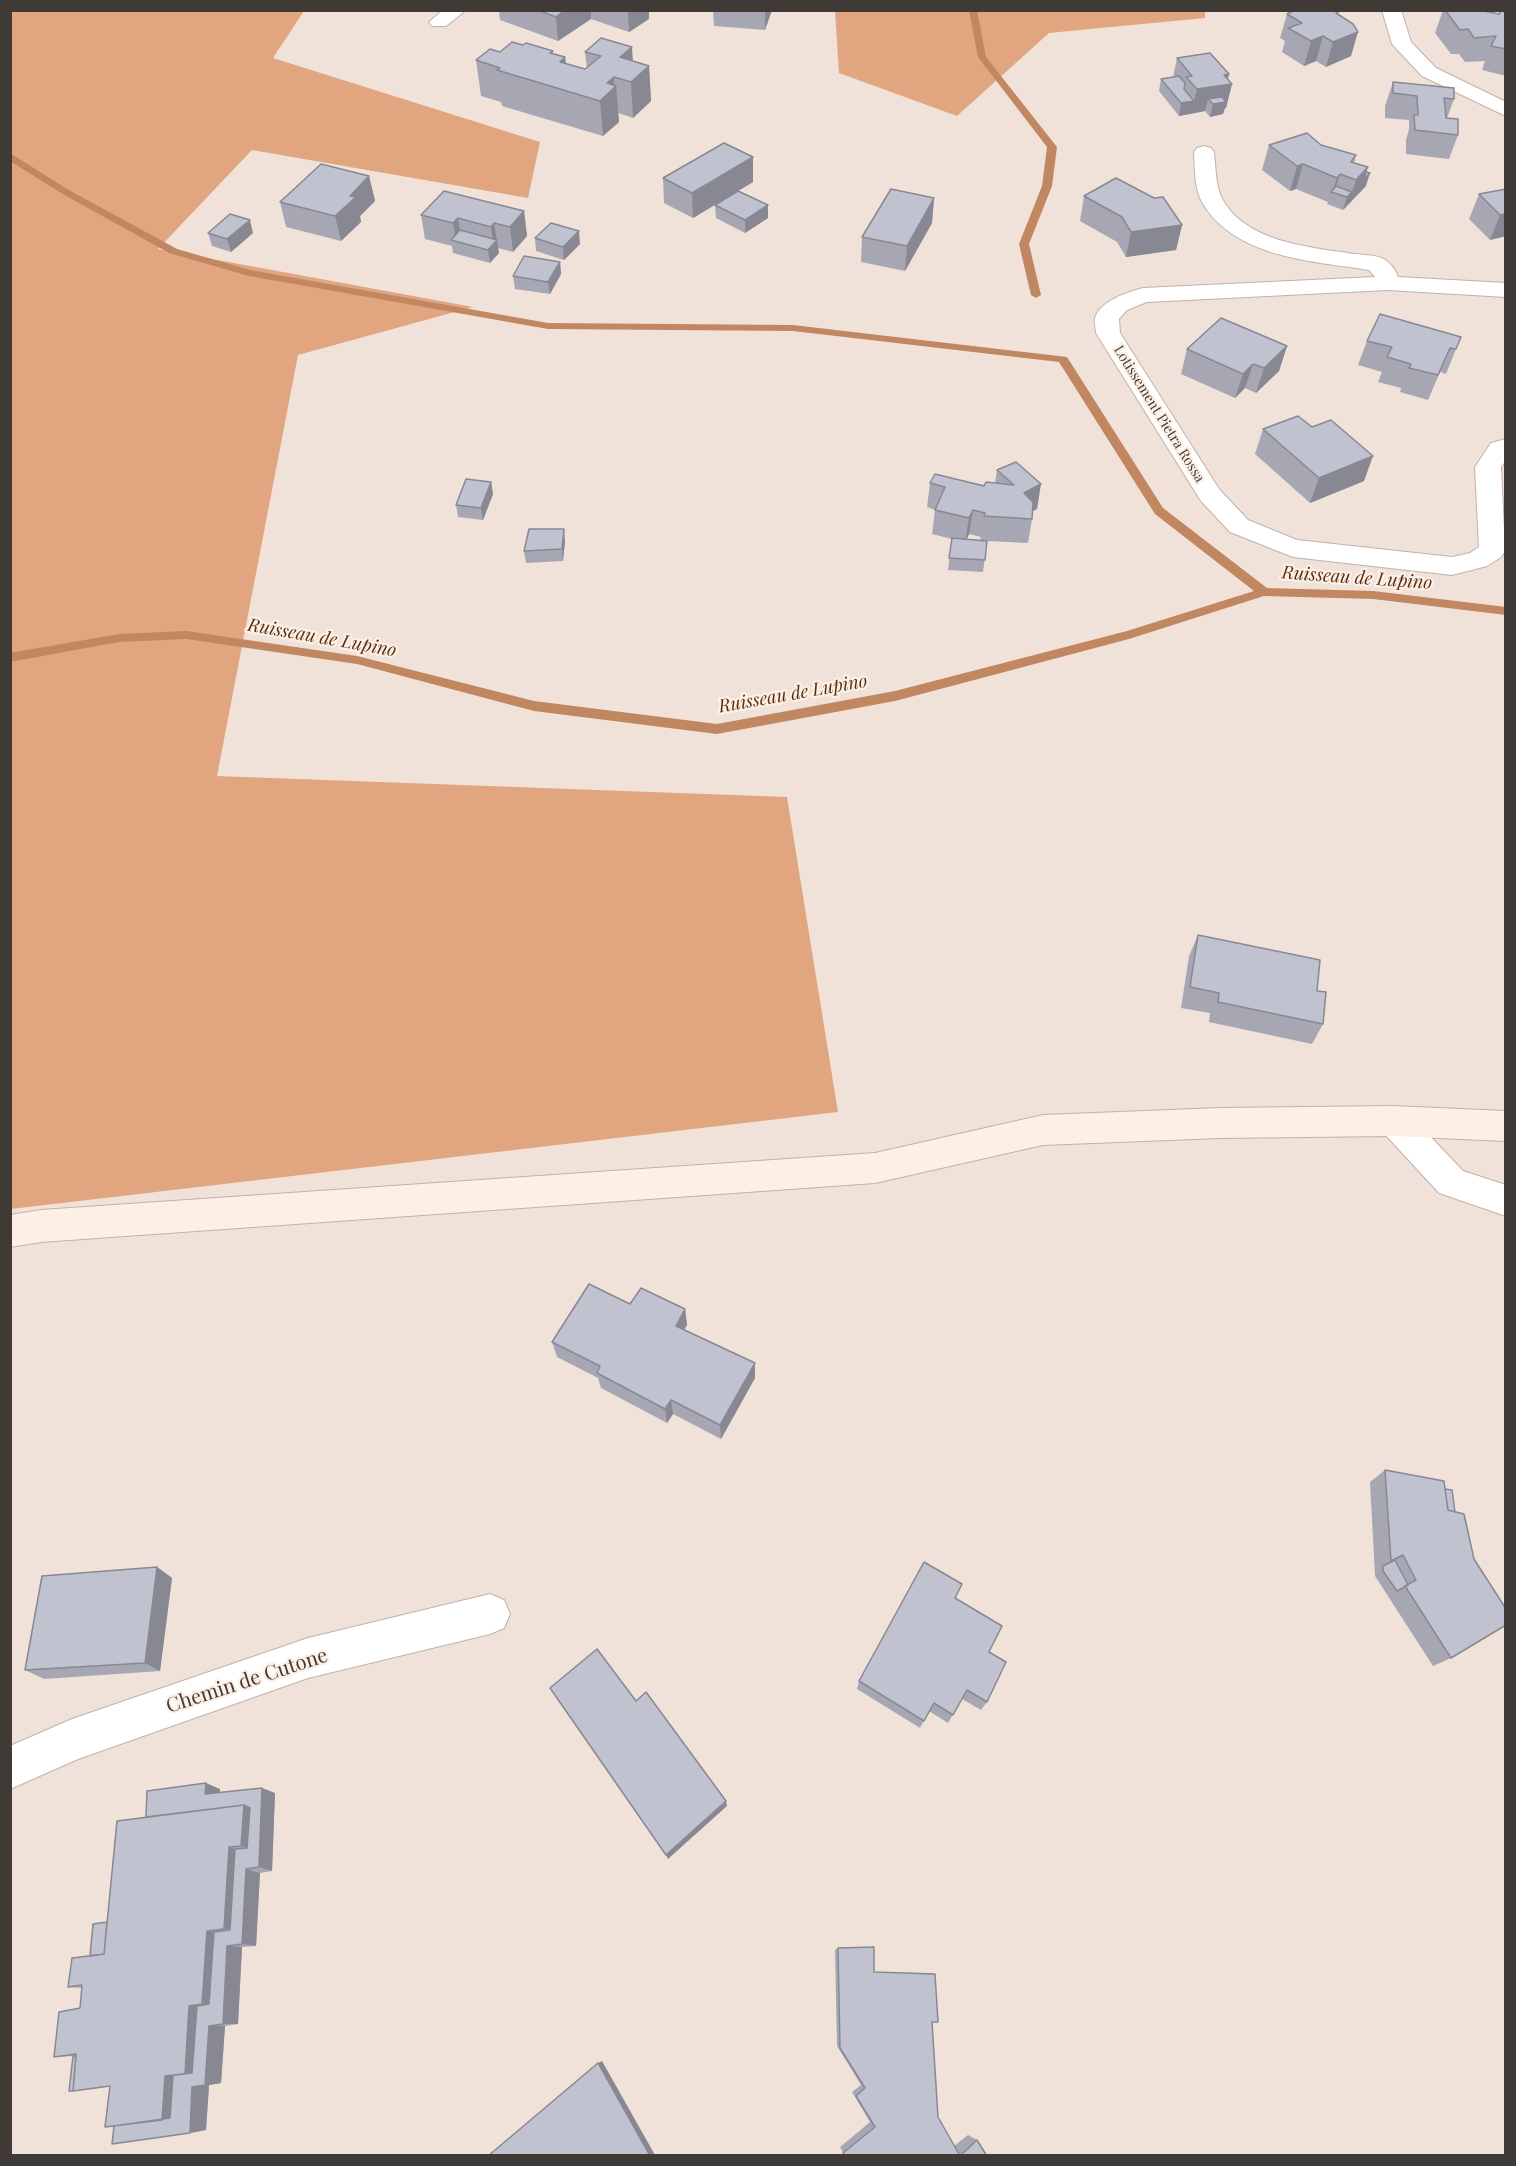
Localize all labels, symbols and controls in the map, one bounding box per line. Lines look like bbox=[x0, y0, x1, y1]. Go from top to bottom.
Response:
street label: Lotissement Pietra Rossa bbox=[1110, 342, 1208, 486]
water label: Ruisseau de Lupino bbox=[1281, 562, 1433, 594]
water label: Ruisseau de Lupino bbox=[246, 614, 398, 662]
water label: Ruisseau de Lupino bbox=[717, 670, 869, 718]
street label: Chemin de Cutone bbox=[163, 1644, 331, 1718]

